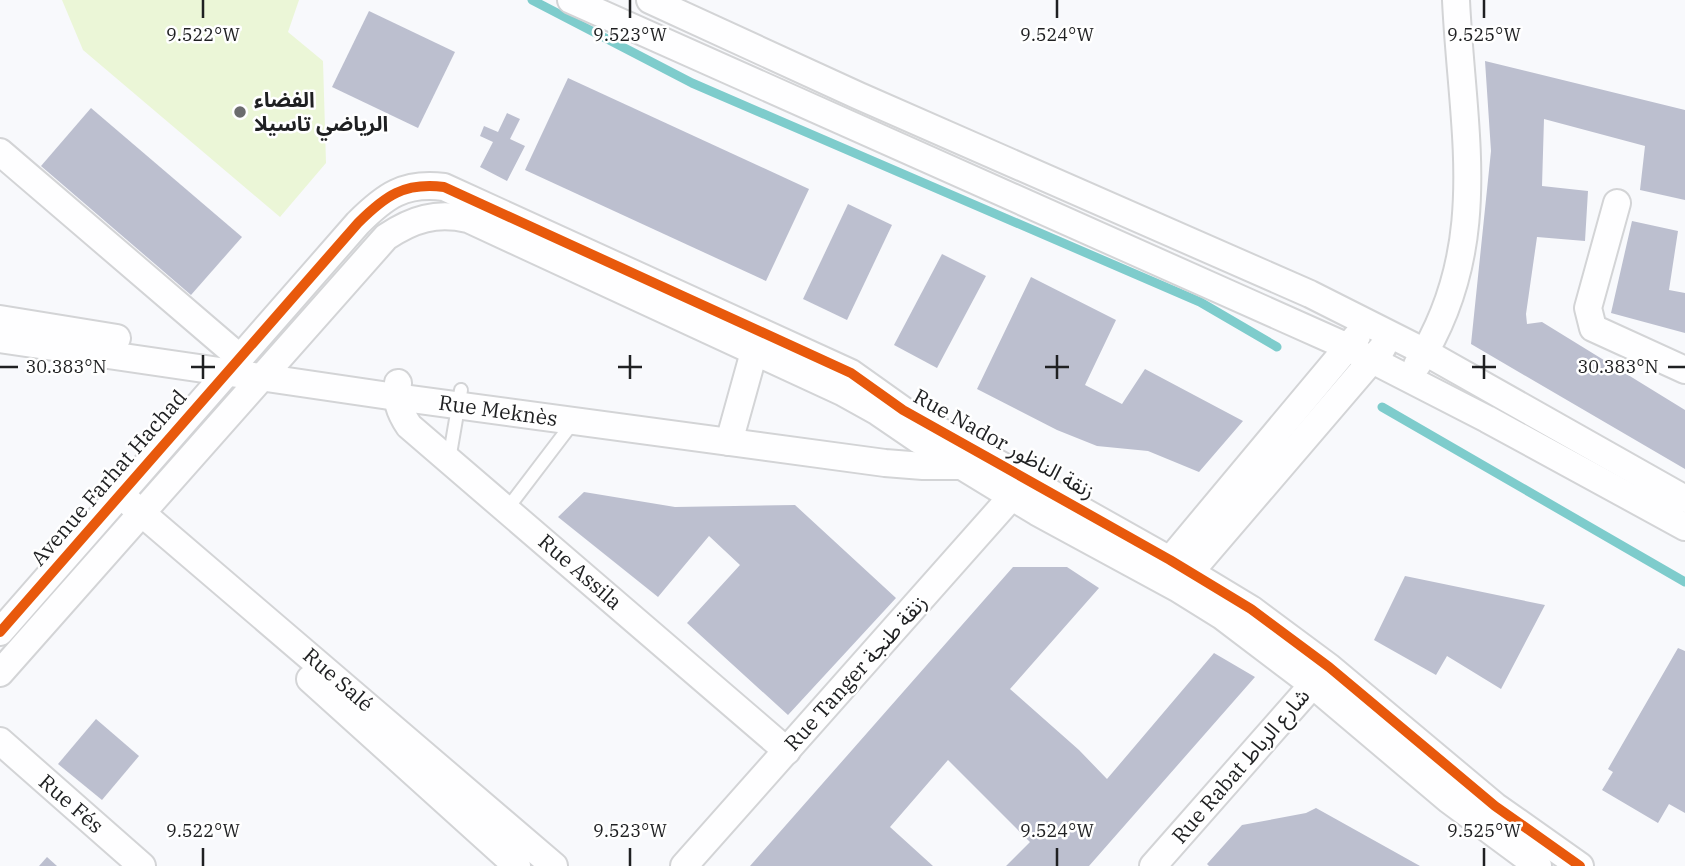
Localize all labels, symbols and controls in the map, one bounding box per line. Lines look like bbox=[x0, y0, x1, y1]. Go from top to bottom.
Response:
text: 9.522°W bbox=[166, 23, 240, 46]
text: 9.523°W bbox=[593, 23, 667, 46]
text: 9.524°W bbox=[1020, 23, 1094, 46]
text: 9.525°W bbox=[1447, 23, 1521, 46]
place label: الفضاء الرياضي تاسيلا bbox=[254, 85, 388, 141]
marker: الفضاء الرياضي تاسيلا bbox=[232, 104, 248, 120]
text: 30.383°N bbox=[25, 355, 107, 378]
text: 30.383°N bbox=[1577, 355, 1659, 378]
street label: Rue Nador زنقة الناظور bbox=[909, 382, 1100, 505]
street label: Avenue Farhat Hachad bbox=[24, 383, 193, 571]
street label: Rue Meknès bbox=[437, 388, 559, 432]
street label: Rue Assila bbox=[533, 527, 628, 615]
street label: Rue Tanger زنقة طنجة bbox=[778, 588, 933, 756]
street label: Rue Salé bbox=[298, 641, 380, 718]
street label: Rue Rabat شارع الرباط bbox=[1165, 682, 1317, 850]
street label: Rue Fés bbox=[33, 767, 110, 839]
text: 9.522°W bbox=[166, 819, 240, 842]
text: 9.523°W bbox=[593, 819, 667, 842]
text: 9.524°W bbox=[1020, 819, 1094, 842]
text: 9.525°W bbox=[1447, 819, 1521, 842]

